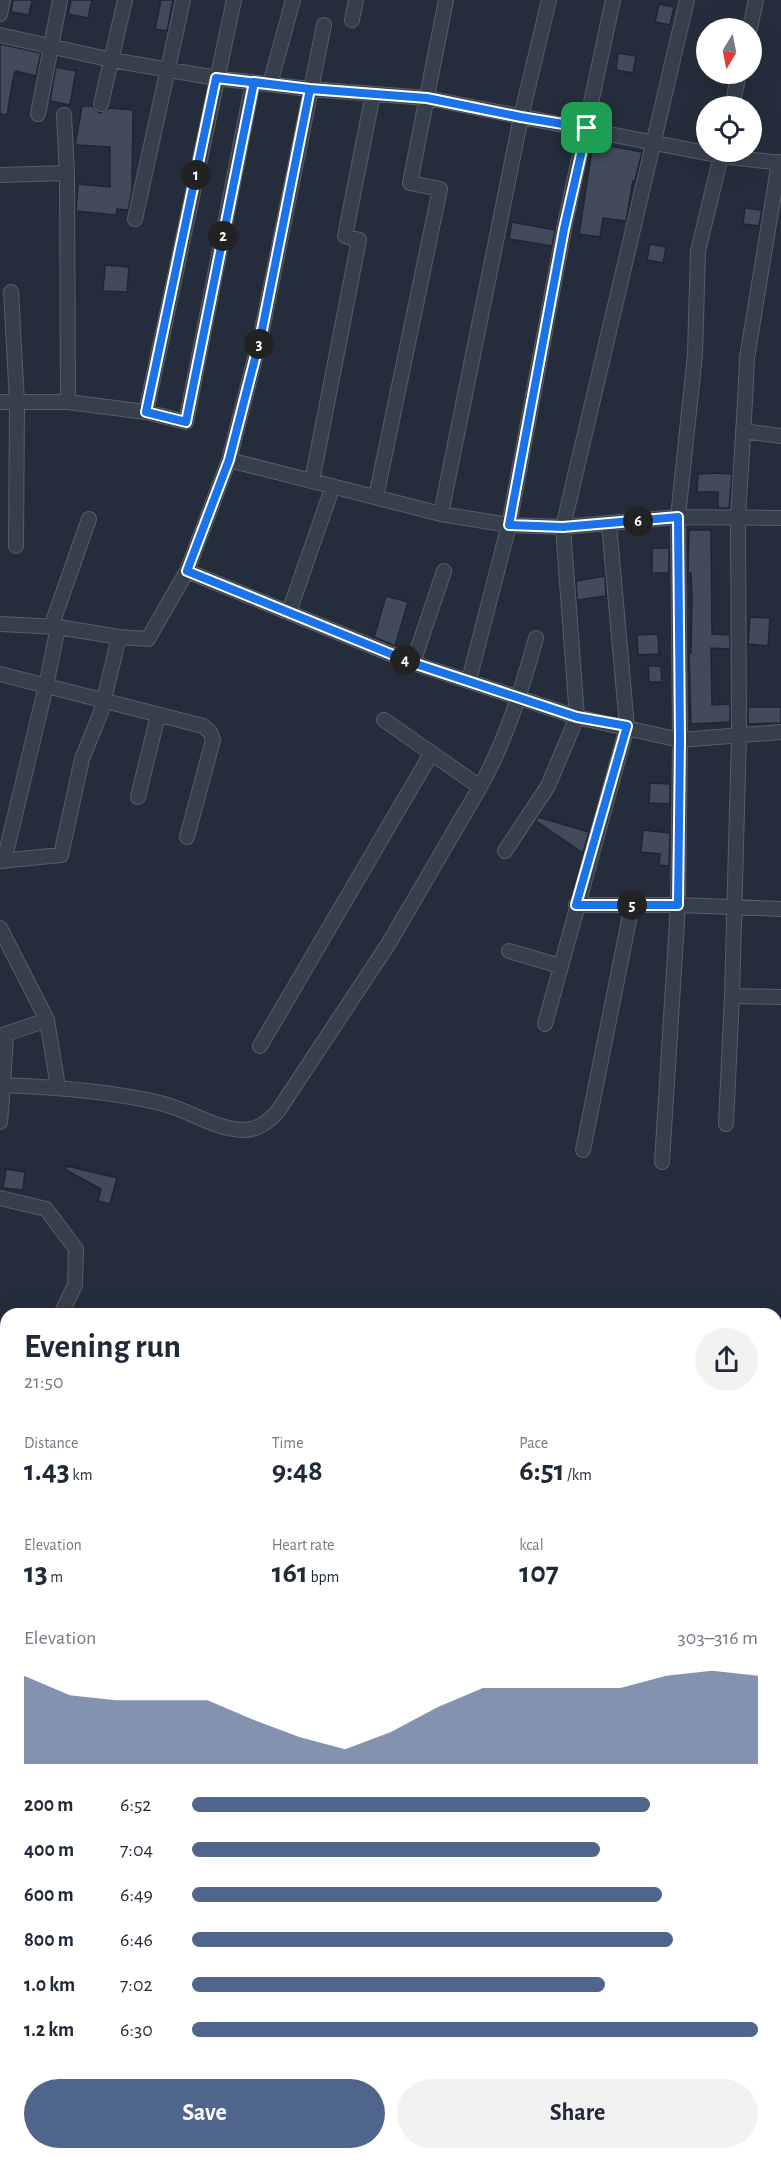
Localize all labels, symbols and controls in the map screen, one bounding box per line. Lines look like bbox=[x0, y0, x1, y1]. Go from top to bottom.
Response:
north arrow bbox=[696, 18, 762, 84]
map controls bbox=[696, 18, 762, 162]
button: locate bbox=[696, 96, 762, 162]
pin bbox=[561, 102, 612, 153]
icon: arrive bbox=[570, 111, 603, 144]
pin: 1 bbox=[181, 160, 211, 190]
text: 1 bbox=[193, 167, 199, 183]
pin: 2 bbox=[208, 221, 238, 251]
text: 2 bbox=[219, 228, 227, 244]
pin: 3 bbox=[244, 329, 274, 359]
text: 3 bbox=[256, 336, 262, 352]
pin: 6 bbox=[623, 506, 653, 536]
text: 6 bbox=[634, 513, 642, 529]
pin: 4 bbox=[390, 645, 420, 675]
text: 4 bbox=[401, 652, 409, 668]
pin: 5 bbox=[617, 890, 647, 920]
text: 5 bbox=[629, 897, 635, 913]
button: share bbox=[695, 1328, 758, 1391]
text: Evening run bbox=[24, 1331, 181, 1364]
text: 21:50 bbox=[24, 1372, 63, 1392]
text: Distance bbox=[24, 1435, 78, 1451]
text: Time bbox=[272, 1435, 304, 1451]
text: Pace bbox=[519, 1435, 548, 1451]
text: 1.43 bbox=[24, 1456, 70, 1486]
text: 9:48 bbox=[272, 1456, 323, 1486]
text: 6:51 bbox=[519, 1456, 564, 1486]
text: km bbox=[70, 1467, 92, 1483]
text: /km bbox=[564, 1467, 592, 1483]
text: Elevation bbox=[24, 1537, 82, 1553]
text: Heart rate bbox=[272, 1537, 334, 1553]
text: kcal bbox=[519, 1537, 544, 1553]
text: 13 bbox=[24, 1558, 48, 1588]
text: 161 bbox=[272, 1558, 308, 1588]
text: 107 bbox=[519, 1558, 559, 1588]
text: m bbox=[48, 1569, 63, 1585]
text: bpm bbox=[308, 1569, 339, 1585]
text: Elevation bbox=[24, 1628, 96, 1648]
text: 303–316 m bbox=[678, 1628, 758, 1648]
text: 200 m bbox=[24, 1795, 73, 1815]
text: 6:52 bbox=[120, 1795, 151, 1815]
text: 400 m bbox=[24, 1840, 74, 1860]
text: 7:04 bbox=[120, 1840, 153, 1860]
text: 600 m bbox=[24, 1885, 74, 1905]
text: 6:49 bbox=[120, 1885, 153, 1905]
text: 800 m bbox=[24, 1930, 74, 1950]
text: 6:46 bbox=[120, 1930, 153, 1950]
text: 1.0 km bbox=[24, 1975, 75, 1995]
text: 7:02 bbox=[120, 1975, 153, 1995]
text: 1.2 km bbox=[24, 2020, 74, 2040]
text: 6:30 bbox=[120, 2020, 153, 2040]
button: Save bbox=[24, 2079, 385, 2148]
button: Share bbox=[397, 2079, 758, 2148]

